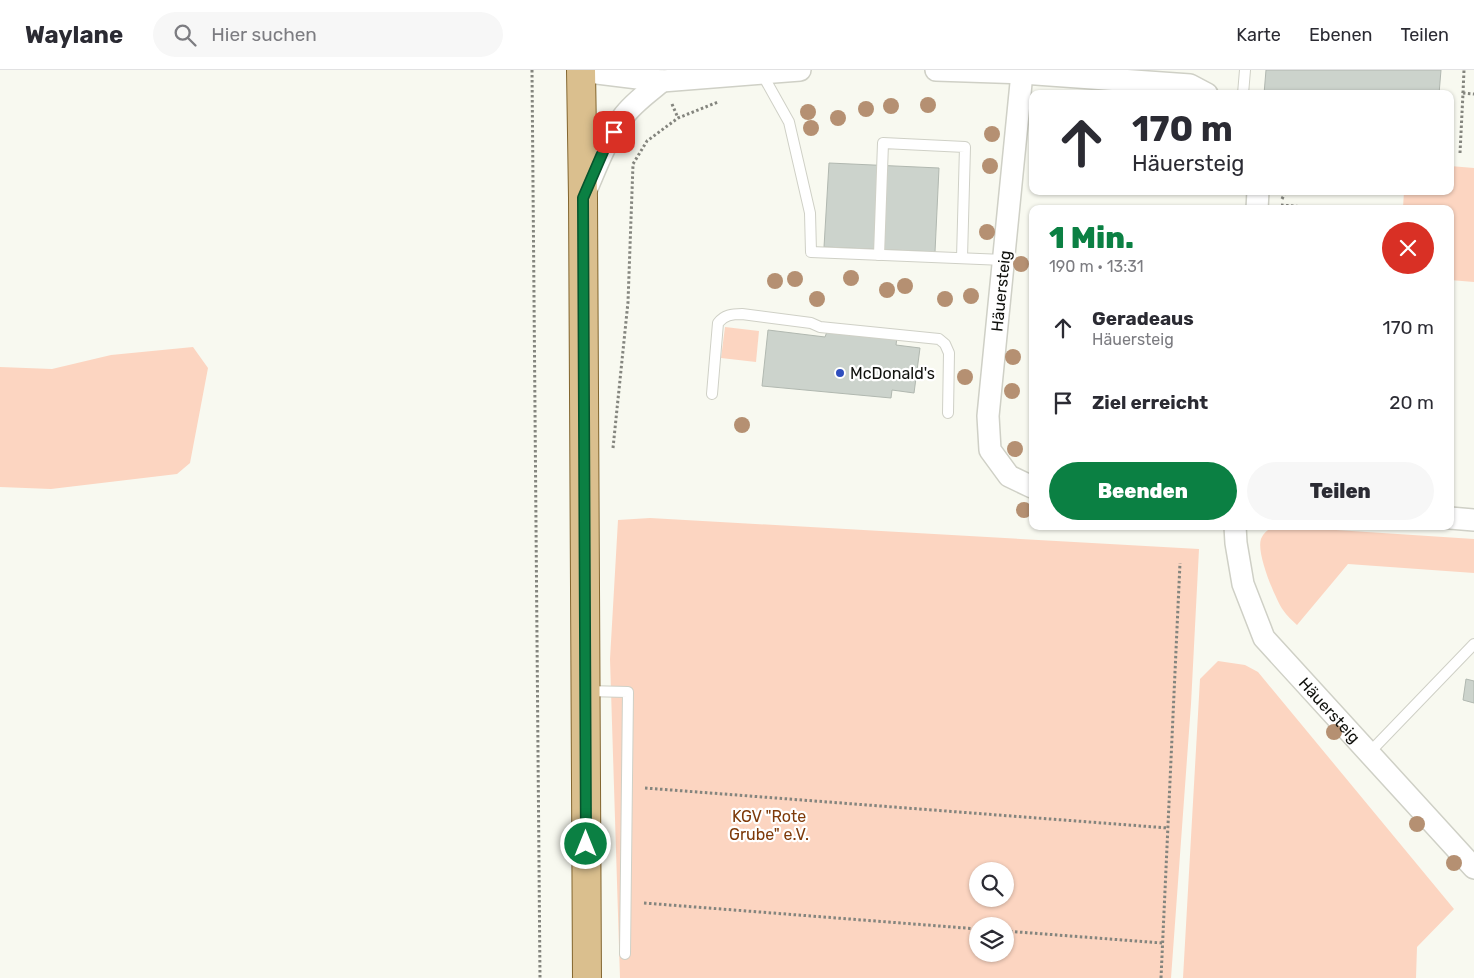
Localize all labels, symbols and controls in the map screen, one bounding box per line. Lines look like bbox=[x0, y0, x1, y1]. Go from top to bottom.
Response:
search box bbox=[153, 12, 503, 57]
text: Waylane bbox=[25, 21, 123, 49]
icon: search bbox=[171, 21, 199, 49]
text: Hier suchen bbox=[211, 23, 317, 46]
text: Karte bbox=[1236, 24, 1281, 46]
text: Ebenen bbox=[1309, 24, 1373, 46]
text: Teilen bbox=[1401, 24, 1449, 46]
text: 170 m bbox=[1132, 108, 1233, 150]
icon: ahead bbox=[1049, 110, 1114, 175]
pin bbox=[593, 111, 635, 153]
icon: arrive bbox=[600, 118, 628, 146]
text: Häuersteig bbox=[1132, 150, 1244, 177]
text: 1 Min. bbox=[1049, 220, 1134, 256]
button: close bbox=[1382, 222, 1434, 274]
street label: Häuersteig bbox=[987, 249, 1015, 333]
text: 190 m · 13:31 bbox=[1049, 257, 1144, 276]
text: Geradeaus bbox=[1092, 307, 1194, 330]
icon: ahead bbox=[1049, 314, 1077, 342]
text: 170 m bbox=[1383, 316, 1434, 339]
text: Häuersteig bbox=[1092, 330, 1174, 349]
place label: McDonald's bbox=[850, 364, 935, 383]
marker: McDonald's bbox=[834, 367, 846, 379]
icon: arrive bbox=[1049, 389, 1077, 417]
text: Ziel erreicht bbox=[1092, 391, 1208, 414]
text: 20 m bbox=[1389, 391, 1434, 414]
button: Beenden bbox=[1049, 462, 1237, 520]
button: Teilen bbox=[1247, 462, 1434, 520]
street label: Häuersteig bbox=[1295, 673, 1364, 747]
park label: KGV "Rote Grube" e.V. bbox=[729, 807, 809, 844]
position arrow bbox=[559, 817, 611, 869]
map controls bbox=[969, 862, 1014, 962]
button: search bbox=[969, 862, 1014, 907]
button: layers bbox=[969, 917, 1014, 962]

